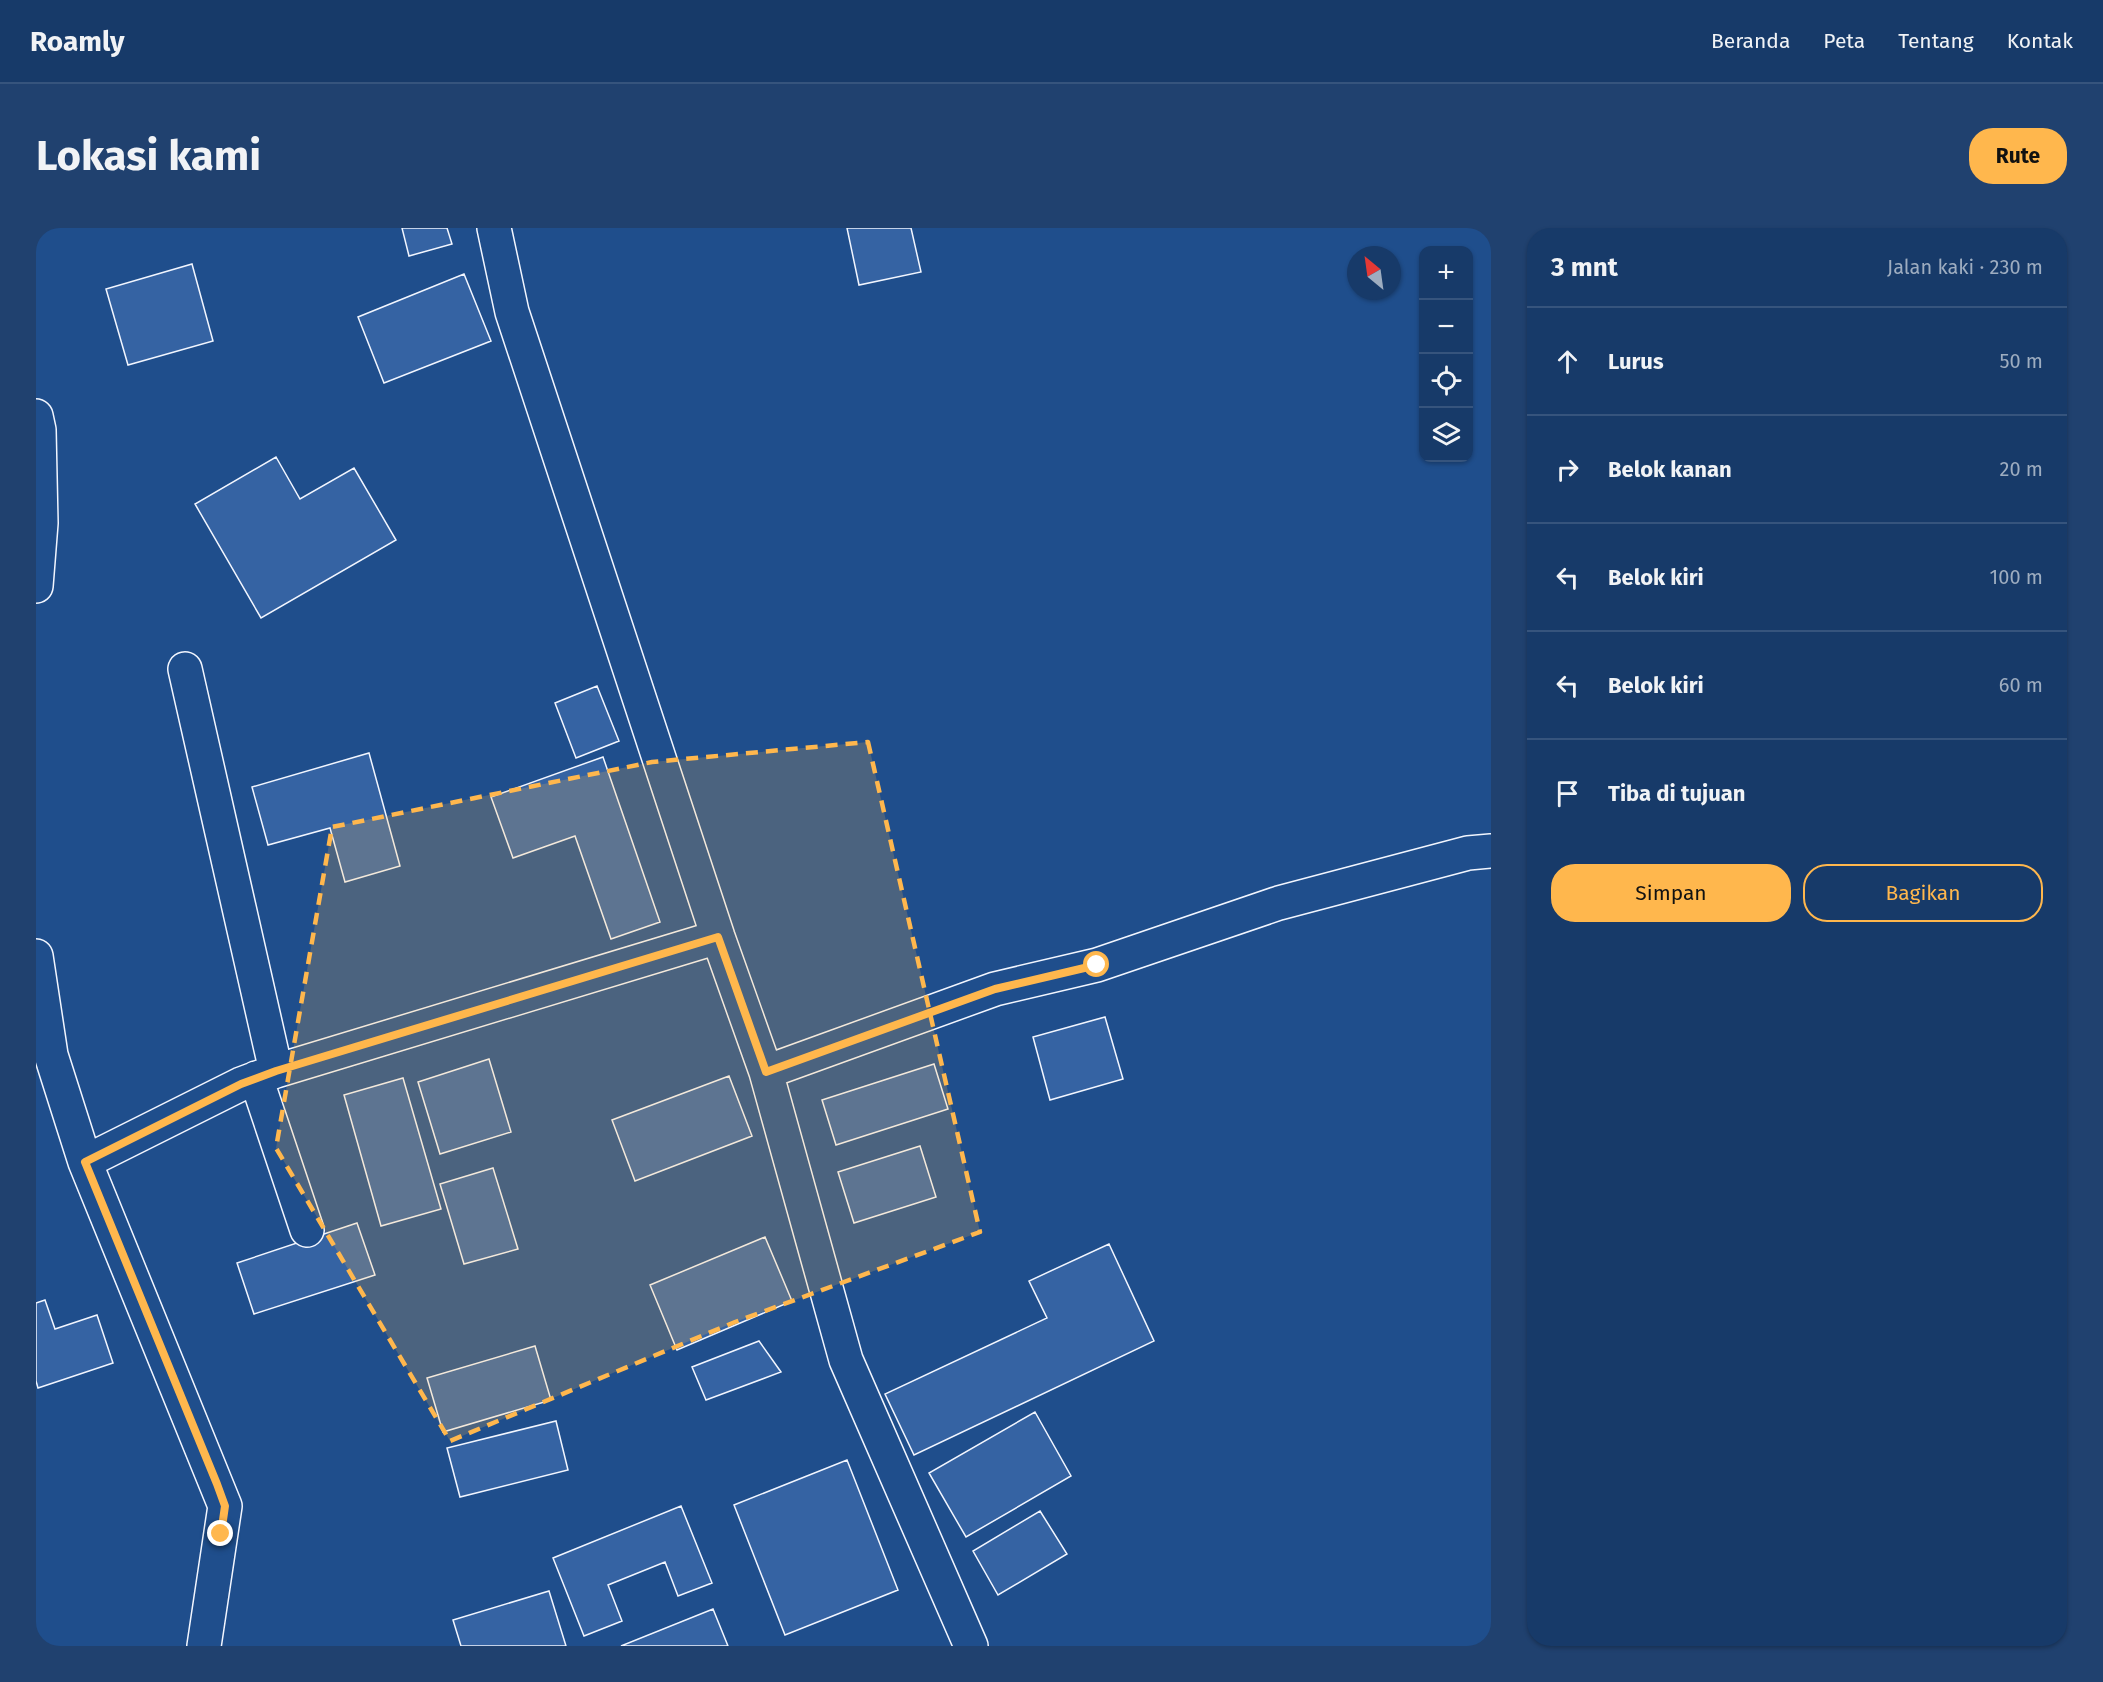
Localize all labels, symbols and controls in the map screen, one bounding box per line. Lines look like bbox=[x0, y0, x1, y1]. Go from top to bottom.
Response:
text: Roamly bbox=[30, 25, 124, 58]
text: Beranda bbox=[1711, 28, 1790, 54]
text: Peta bbox=[1823, 28, 1865, 54]
text: Tentang bbox=[1898, 28, 1974, 54]
text: Kontak bbox=[2007, 28, 2073, 54]
button: Rute bbox=[1969, 128, 2067, 184]
text: Lokasi kami bbox=[36, 131, 261, 181]
north arrow bbox=[1347, 246, 1401, 300]
map controls bbox=[1419, 246, 1473, 462]
button: + bbox=[1419, 246, 1473, 300]
text: 3 mnt bbox=[1551, 252, 1618, 283]
text: Jalan kaki · 230 m bbox=[1887, 255, 2043, 279]
button: − bbox=[1419, 300, 1473, 354]
icon: ahead bbox=[1551, 345, 1584, 378]
text: Lurus bbox=[1608, 348, 1664, 375]
text: 50 m bbox=[1999, 349, 2043, 373]
button: locate bbox=[1419, 354, 1473, 408]
button: layers bbox=[1419, 408, 1473, 462]
icon: right bbox=[1551, 453, 1584, 486]
text: Belok kanan bbox=[1608, 456, 1732, 483]
text: 20 m bbox=[2000, 457, 2043, 481]
icon: left bbox=[1551, 561, 1584, 594]
text: Belok kiri bbox=[1608, 564, 1704, 591]
text: 100 m bbox=[1990, 565, 2043, 589]
icon: left bbox=[1551, 669, 1584, 702]
text: Belok kiri bbox=[1608, 672, 1704, 699]
text: 60 m bbox=[1999, 673, 2043, 697]
icon: arrive bbox=[1551, 777, 1584, 810]
text: Tiba di tujuan bbox=[1608, 780, 1745, 807]
button: Simpan bbox=[1551, 864, 1791, 922]
button: Bagikan bbox=[1803, 864, 2043, 922]
route start bbox=[1083, 951, 1109, 977]
route end bbox=[207, 1520, 233, 1546]

